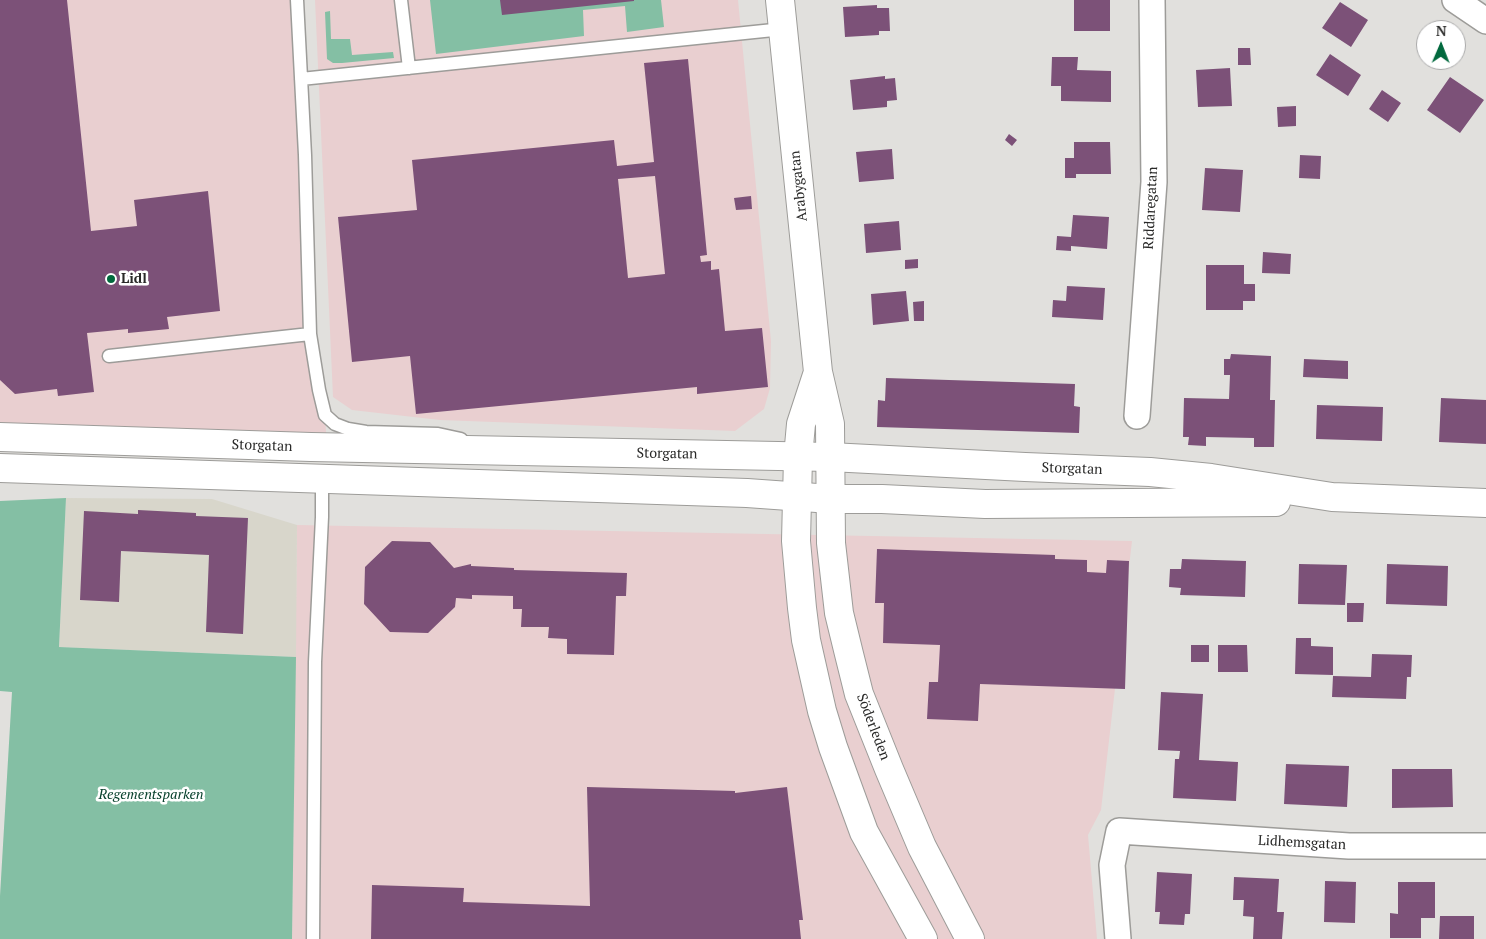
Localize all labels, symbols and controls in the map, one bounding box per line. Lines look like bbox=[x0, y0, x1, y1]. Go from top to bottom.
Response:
north arrow bbox=[1416, 20, 1466, 70]
text: N bbox=[1436, 21, 1447, 40]
street label: Arabygatan bbox=[787, 150, 811, 222]
street label: Riddaregatan bbox=[1140, 166, 1162, 250]
place label: Lidl bbox=[121, 271, 147, 287]
marker: Lidl bbox=[105, 273, 117, 285]
street label: Storgatan bbox=[231, 437, 293, 455]
street label: Storgatan bbox=[636, 445, 698, 463]
street label: Storgatan bbox=[1041, 460, 1103, 478]
street label: Söderleden bbox=[853, 691, 893, 763]
park label: Regementsparken bbox=[98, 787, 204, 803]
street label: Lidhemsgatan bbox=[1258, 832, 1346, 854]

